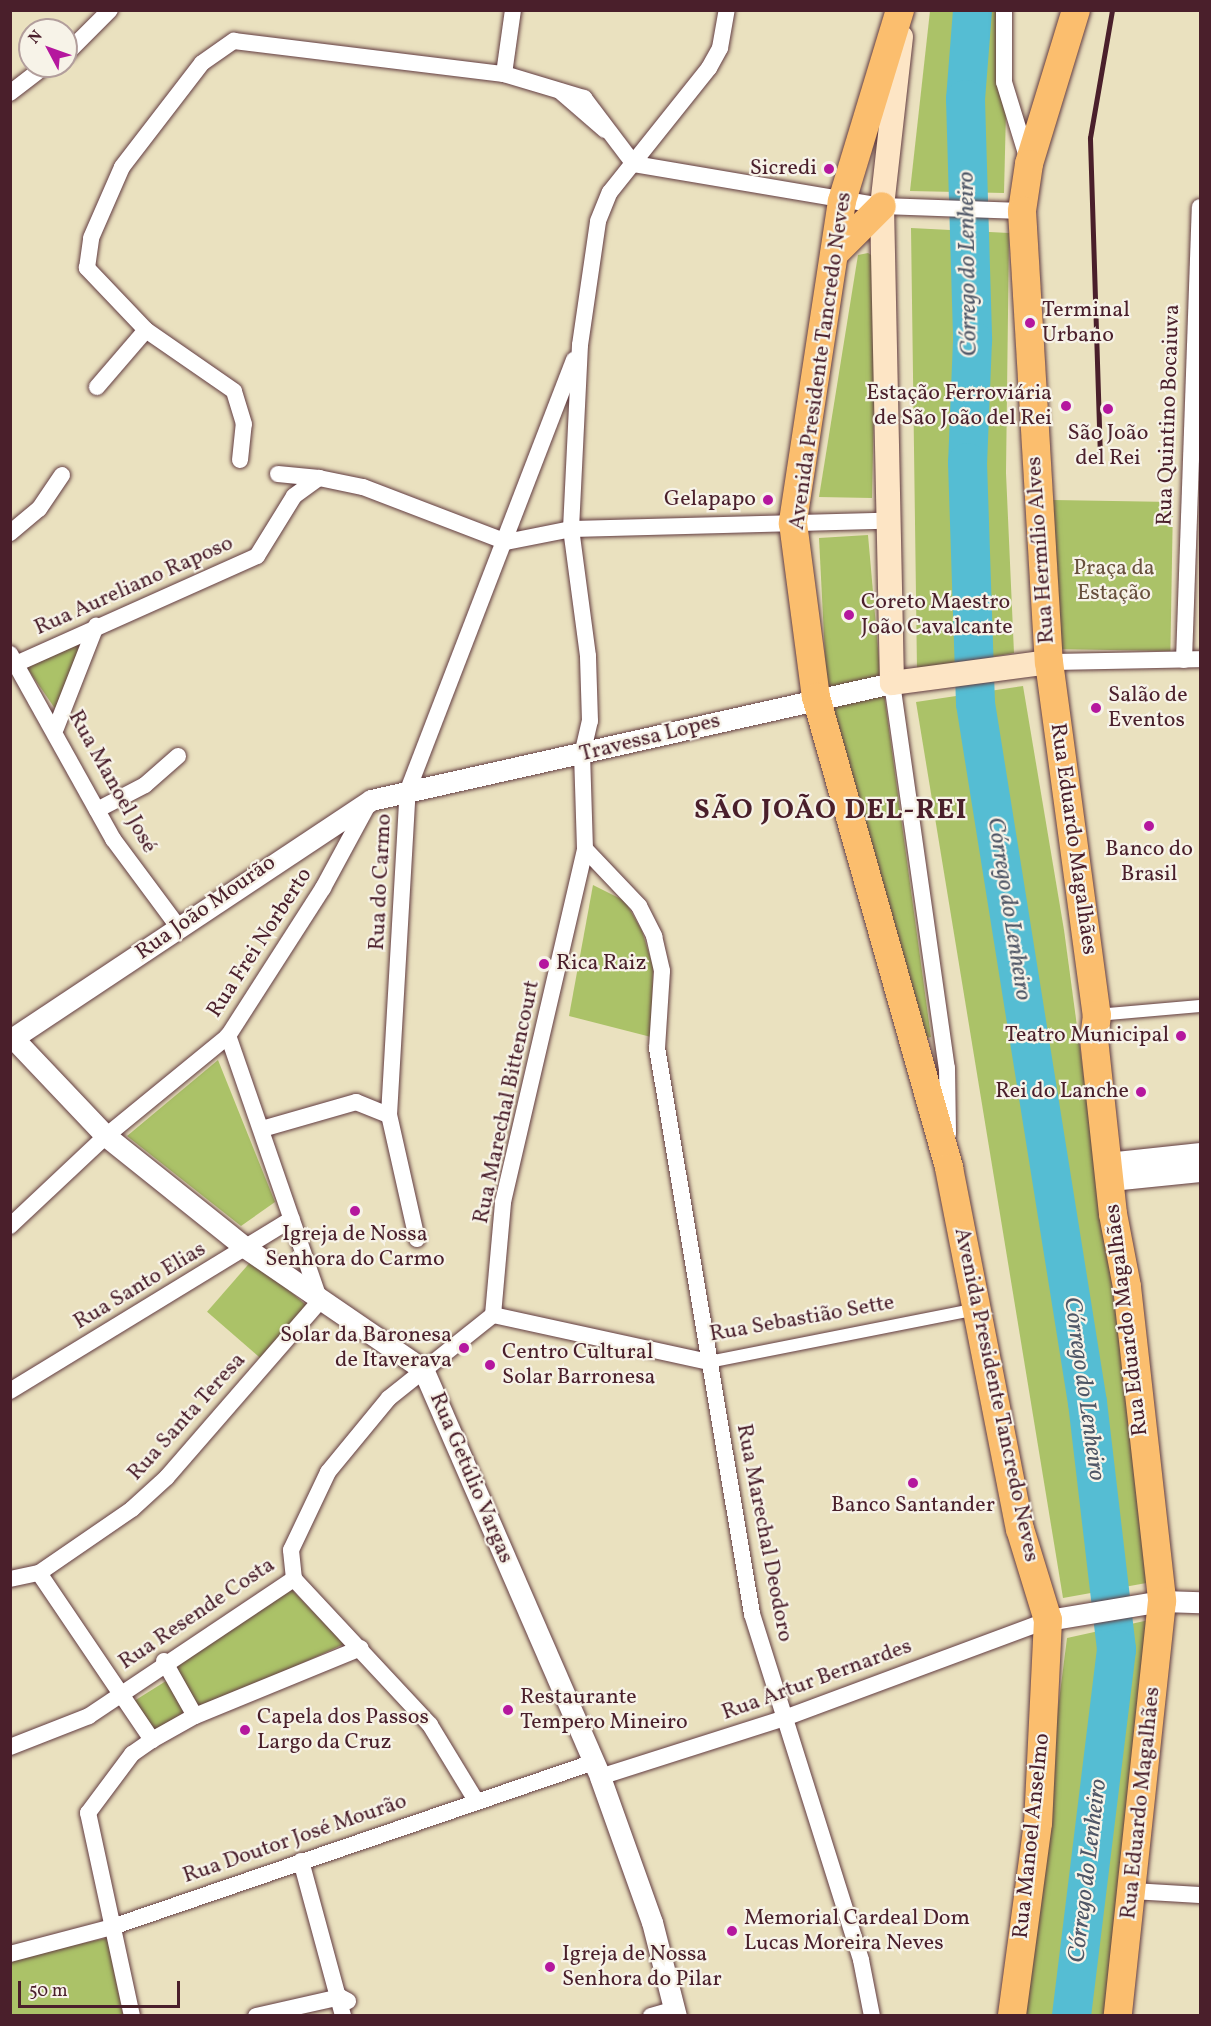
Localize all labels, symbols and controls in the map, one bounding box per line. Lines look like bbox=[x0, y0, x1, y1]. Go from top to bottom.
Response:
north arrow bbox=[18, 18, 78, 78]
text: N bbox=[24, 26, 48, 49]
place label: Sicredi bbox=[750, 156, 817, 182]
marker: Sicredi bbox=[822, 162, 836, 176]
water label: Córrego do Lenheiro bbox=[953, 171, 985, 357]
street label: Avenida Presidente Tancredo Neves bbox=[784, 190, 858, 532]
place label: Terminal Urbano bbox=[1042, 297, 1130, 348]
street label: Rua Quintino Bocaiuva bbox=[1152, 304, 1186, 526]
marker: Terminal Urbano bbox=[1023, 316, 1037, 330]
place label: Estação Ferroviária de São João del Rei bbox=[866, 380, 1052, 432]
marker: Estação Ferroviária de São João del Rei bbox=[1057, 397, 1075, 415]
marker: São João del Rei bbox=[1099, 400, 1117, 418]
place label: São João del Rei bbox=[1068, 420, 1148, 472]
street label: Rua Hermílio Alves bbox=[1021, 455, 1061, 645]
place label: Gelapapo bbox=[664, 487, 756, 513]
marker: Gelapapo bbox=[761, 493, 775, 507]
street label: Rua Aureliano Raposo bbox=[31, 530, 237, 642]
park label: Praça da Estação bbox=[1073, 555, 1155, 606]
place label: Coreto Maestro João Cavalcante bbox=[861, 589, 1013, 640]
marker: Coreto Maestro João Cavalcante bbox=[842, 608, 856, 622]
place label: Salão de Eventos bbox=[1108, 682, 1188, 734]
marker: Salão de Eventos bbox=[1089, 701, 1103, 715]
street label: Rua Manoel José bbox=[62, 706, 162, 858]
street label: Travessa Lopes bbox=[577, 708, 723, 768]
street label: Rua Eduardo Magalhães bbox=[1044, 721, 1102, 957]
district label: SÃO JOÃO DEL-REI bbox=[694, 794, 968, 828]
street label: Rua do Carmo bbox=[364, 813, 398, 951]
water label: Córrego do Lenheiro bbox=[979, 815, 1037, 1003]
marker: Banco do Brasil bbox=[1142, 819, 1156, 833]
place label: Banco do Brasil bbox=[1105, 836, 1193, 888]
street label: Rua João Mourão bbox=[131, 850, 281, 966]
street label: Rua Frei Norberto bbox=[202, 863, 318, 1023]
place label: Rica Raiz bbox=[556, 951, 647, 977]
marker: Rica Raiz bbox=[537, 957, 551, 971]
street label: Rua Marechal Bittencourt bbox=[468, 978, 546, 1226]
place label: Teatro Municipal bbox=[1005, 1023, 1169, 1049]
marker: Teatro Municipal bbox=[1174, 1029, 1188, 1043]
place label: Rei do Lanche bbox=[995, 1079, 1129, 1105]
marker: Rei do Lanche bbox=[1134, 1085, 1148, 1099]
street label: Rua Eduardo Magalhães bbox=[1100, 1202, 1154, 1438]
marker: Igreja de Nossa Senhora do Carmo bbox=[348, 1204, 362, 1218]
place label: Igreja de Nossa Senhora do Carmo bbox=[265, 1221, 445, 1272]
street label: Avenida Presidente Tancredo Neves bbox=[948, 1225, 1044, 1565]
street label: Rua Santo Elias bbox=[69, 1236, 211, 1336]
street label: Rua Sebastião Sette bbox=[708, 1290, 896, 1348]
water label: Córrego do Lenheiro bbox=[1056, 1295, 1110, 1483]
place label: Solar da Baronesa de Itaverava bbox=[280, 1322, 452, 1374]
place label: Centro Cultural Solar Barronesa bbox=[502, 1339, 656, 1390]
marker: Solar da Baronesa de Itaverava bbox=[457, 1341, 471, 1355]
street label: Rua Santa Teresa bbox=[122, 1347, 252, 1487]
marker: Centro Cultural Solar Barronesa bbox=[483, 1358, 497, 1372]
street label: Rua Getúlio Vargas bbox=[423, 1388, 519, 1568]
street label: Rua Marechal Deodoro bbox=[730, 1422, 798, 1644]
marker: Banco Santander bbox=[906, 1476, 920, 1490]
place label: Banco Santander bbox=[831, 1493, 995, 1519]
street label: Rua Resende Costa bbox=[114, 1552, 280, 1676]
street label: Rua Artur Bernardes bbox=[718, 1633, 916, 1727]
place label: Restaurante Tempero Mineiro bbox=[520, 1684, 688, 1736]
street label: Rua Eduardo Magalhães bbox=[1116, 1685, 1166, 1921]
marker: Restaurante Tempero Mineiro bbox=[501, 1703, 515, 1717]
place label: Capela dos Passos Largo da Cruz bbox=[257, 1704, 429, 1756]
marker: Capela dos Passos Largo da Cruz bbox=[238, 1723, 252, 1737]
street label: Rua Manoel Anselmo bbox=[1008, 1732, 1056, 1940]
water label: Córrego do Lenheiro bbox=[1063, 1777, 1115, 1965]
street label: Rua Doutor José Mourão bbox=[180, 1788, 410, 1890]
place label: Memorial Cardeal Dom Lucas Moreira Neves bbox=[744, 1905, 970, 1957]
marker: Memorial Cardeal Dom Lucas Moreira Neves bbox=[725, 1924, 739, 1938]
place label: Igreja de Nossa Senhora do Pilar bbox=[562, 1941, 722, 1993]
marker: Igreja de Nossa Senhora do Pilar bbox=[543, 1960, 557, 1974]
scale bar bbox=[21, 1969, 183, 2007]
text: 50 m bbox=[29, 1979, 68, 2004]

